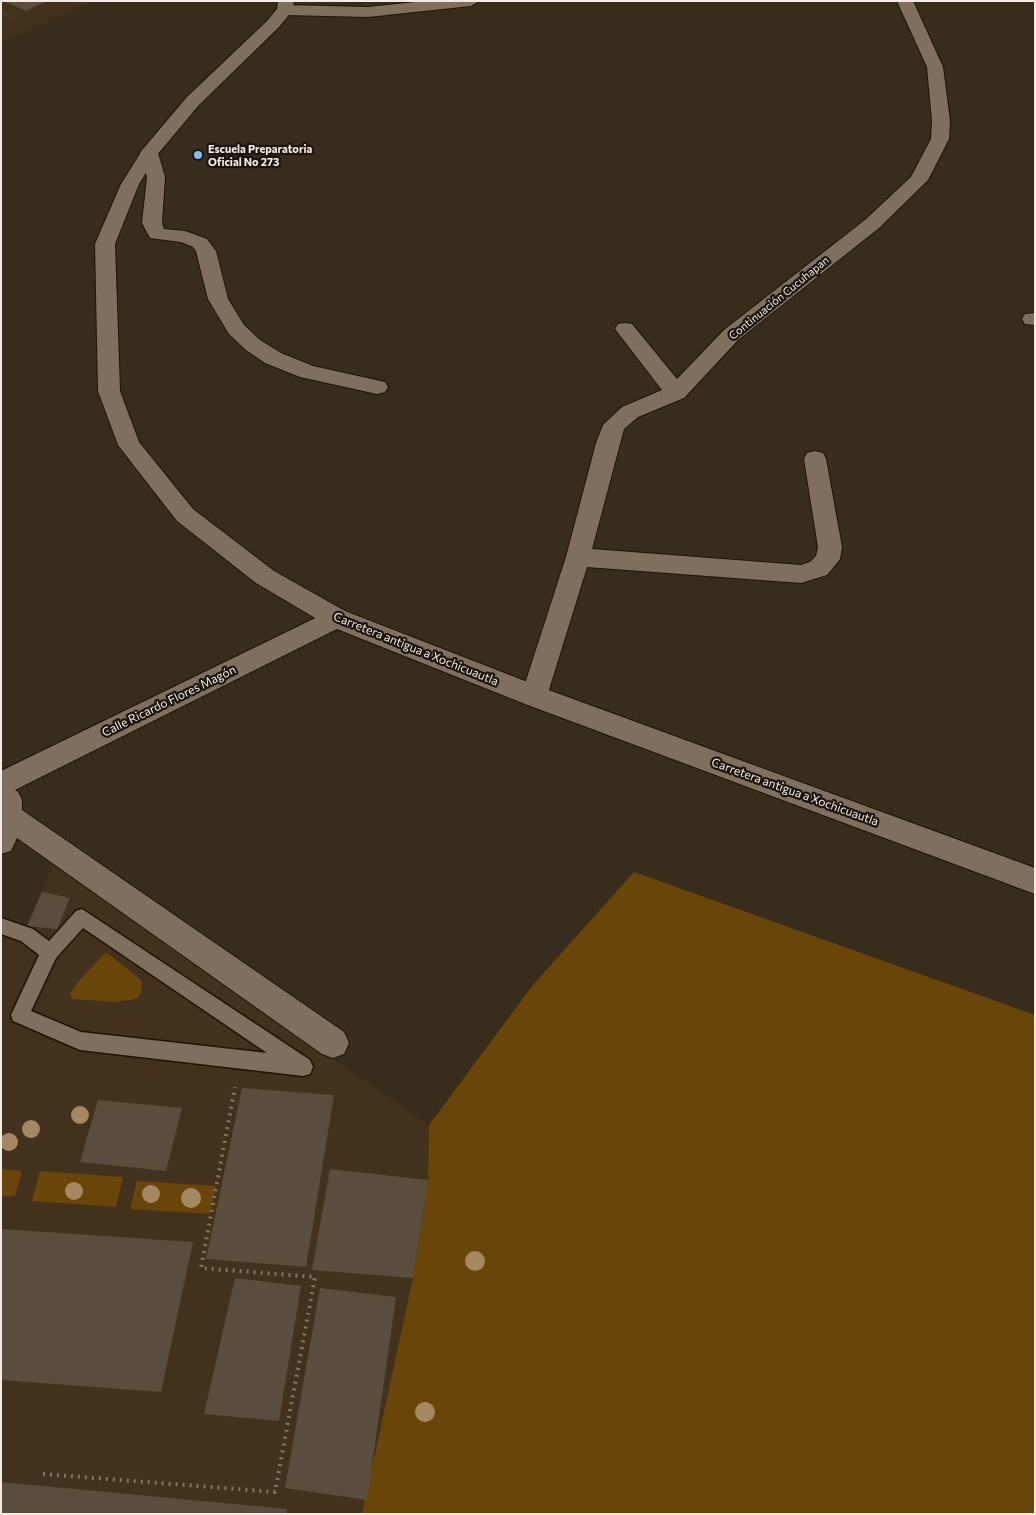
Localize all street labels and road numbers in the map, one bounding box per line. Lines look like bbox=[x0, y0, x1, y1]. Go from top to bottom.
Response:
street label: Continuación Cucuhapan bbox=[726, 254, 832, 342]
street label: Carretera antigua a Xochicuautla bbox=[331, 609, 501, 689]
street label: Calle Ricardo Flores Magón bbox=[100, 662, 238, 740]
street label: Carretera antigua a Xochicuautla bbox=[710, 755, 880, 829]

